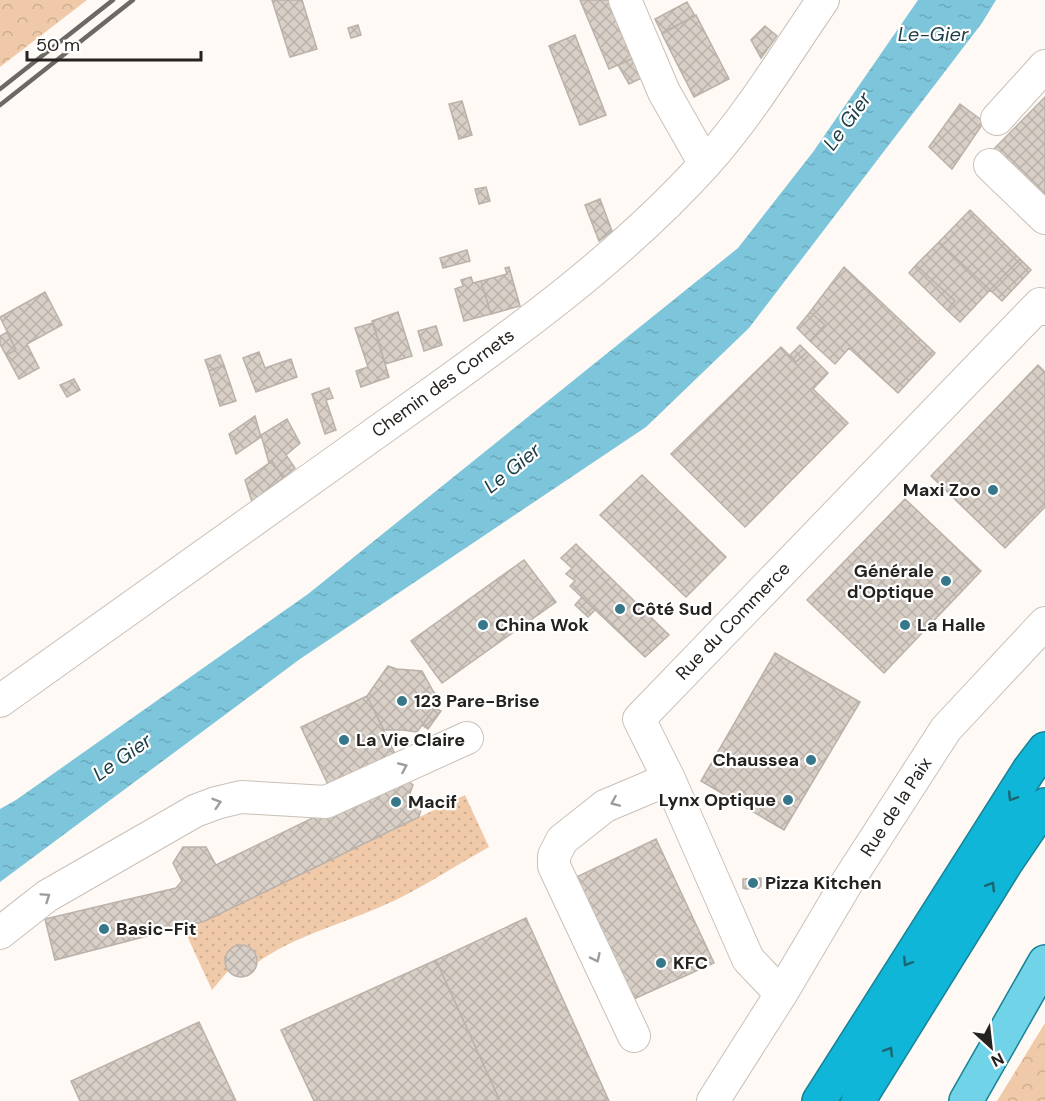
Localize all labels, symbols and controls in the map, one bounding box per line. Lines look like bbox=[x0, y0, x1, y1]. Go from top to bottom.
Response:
water label: Le-Gier bbox=[898, 21, 969, 47]
scale bar bbox=[27, 24, 201, 62]
text: 50 m bbox=[36, 33, 80, 57]
water label: Le Gier bbox=[817, 86, 877, 155]
street label: Chemin des Cornets bbox=[367, 323, 519, 443]
water label: Le Gier bbox=[478, 437, 546, 499]
place label: Maxi Zoo bbox=[903, 478, 981, 502]
marker: Maxi Zoo bbox=[986, 483, 1000, 497]
street label: Rue du Commerce bbox=[670, 557, 796, 685]
place label: Générale d'Optique bbox=[847, 559, 934, 604]
marker: Générale d'Optique bbox=[939, 574, 953, 588]
place label: Côté Sud bbox=[632, 597, 712, 621]
marker: Côté Sud bbox=[613, 602, 627, 616]
place label: China Wok bbox=[495, 613, 590, 637]
place label: La Halle bbox=[917, 613, 986, 637]
marker: China Wok bbox=[476, 618, 490, 632]
marker: La Halle bbox=[898, 618, 912, 632]
place label: 123 Pare-Brise bbox=[414, 689, 540, 713]
marker: 123 Pare-Brise bbox=[395, 694, 409, 708]
water label: Le Gier bbox=[87, 727, 157, 787]
place label: La Vie Claire bbox=[356, 728, 465, 752]
marker: La Vie Claire bbox=[337, 733, 351, 747]
place label: Chaussea bbox=[712, 748, 799, 772]
marker: Chaussea bbox=[804, 753, 818, 767]
street label: Rue de la Paix bbox=[855, 753, 937, 861]
one-way arrow bbox=[397, 762, 408, 774]
place label: Lynx Optique bbox=[659, 788, 776, 812]
place label: Macif bbox=[408, 790, 457, 814]
one-way arrow bbox=[1007, 791, 1019, 801]
marker: Lynx Optique bbox=[781, 793, 795, 807]
marker: Macif bbox=[389, 795, 403, 809]
one-way arrow bbox=[611, 795, 622, 807]
one-way arrow bbox=[211, 798, 222, 810]
place label: Pizza Kitchen bbox=[765, 871, 882, 895]
marker: Pizza Kitchen bbox=[746, 876, 760, 890]
one-way arrow bbox=[984, 882, 996, 892]
one-way arrow bbox=[39, 893, 50, 904]
place label: Basic-Fit bbox=[116, 917, 197, 941]
marker: Basic-Fit bbox=[97, 922, 111, 936]
one-way arrow bbox=[589, 951, 601, 962]
place label: KFC bbox=[673, 951, 708, 975]
marker: KFC bbox=[654, 956, 668, 970]
one-way arrow bbox=[903, 956, 915, 966]
north arrow bbox=[961, 1017, 1021, 1077]
one-way arrow bbox=[881, 1047, 893, 1057]
text: N bbox=[988, 1048, 1008, 1072]

